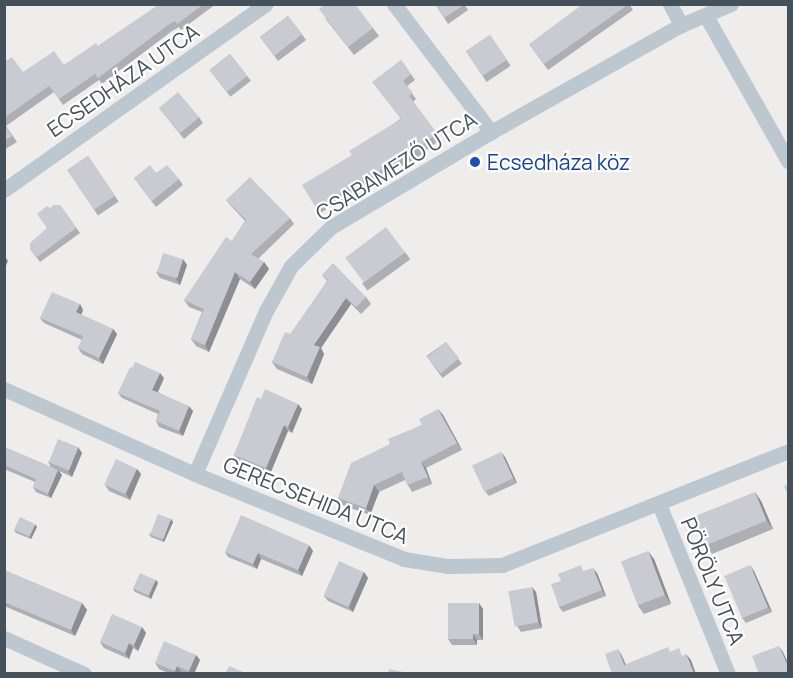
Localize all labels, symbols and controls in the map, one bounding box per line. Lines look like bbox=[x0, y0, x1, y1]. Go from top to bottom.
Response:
street label: ECSEDHÁZA UTCA bbox=[42, 18, 204, 142]
street label: CSABAMEZŐ UTCA bbox=[311, 106, 481, 226]
place label: Ecsedháza köz bbox=[487, 149, 630, 175]
marker: Ecsedháza köz bbox=[468, 155, 482, 169]
street label: GERECSEHIDA UTCA bbox=[220, 451, 412, 549]
street label: PÖRÖLY UTCA bbox=[676, 513, 750, 649]

